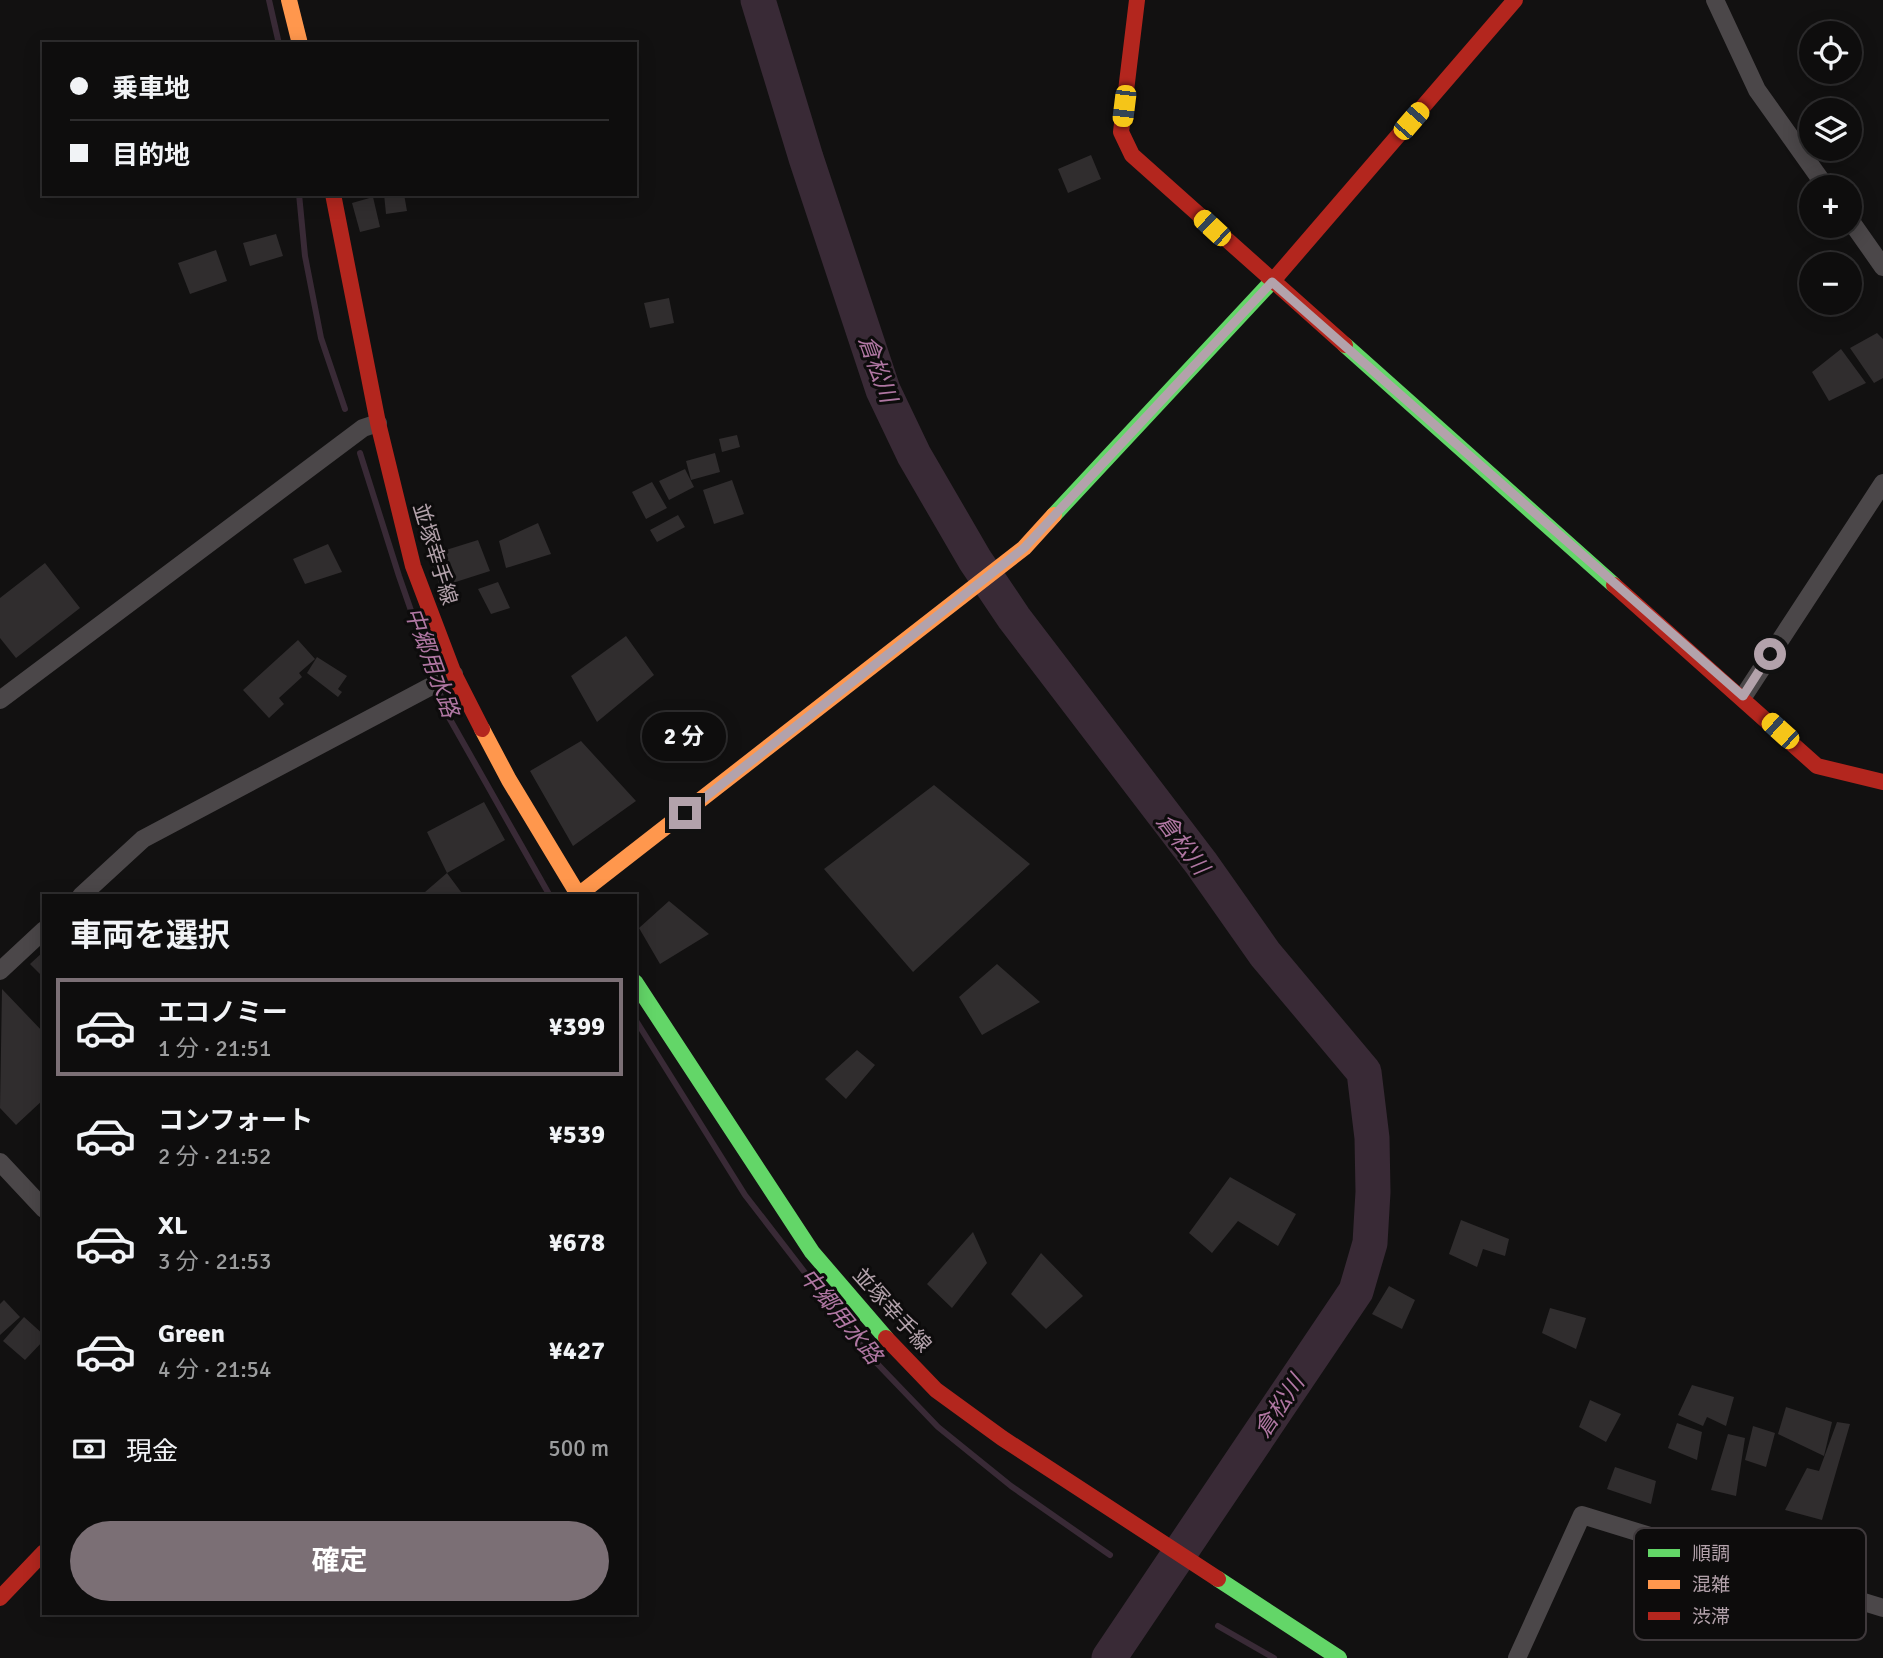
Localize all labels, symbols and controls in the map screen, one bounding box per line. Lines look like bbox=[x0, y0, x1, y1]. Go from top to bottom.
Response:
map controls bbox=[1799, 21, 1862, 315]
button: locate bbox=[1799, 21, 1862, 84]
text: 乗車地 bbox=[112, 73, 190, 105]
car bbox=[1112, 84, 1137, 128]
car bbox=[1390, 98, 1433, 144]
button: layers bbox=[1799, 98, 1862, 161]
text: 目的地 bbox=[112, 140, 190, 172]
button: + bbox=[1799, 175, 1862, 238]
car bbox=[1190, 206, 1235, 250]
button: − bbox=[1799, 252, 1862, 315]
water label: 倉松川 bbox=[852, 332, 904, 409]
street label: 並塚幸手線 bbox=[407, 500, 463, 608]
water label: 中郷用水路 bbox=[398, 603, 466, 723]
route start bbox=[1754, 638, 1786, 670]
car bbox=[1758, 709, 1803, 753]
callout: 2 分 bbox=[643, 712, 727, 760]
text: 2 分 bbox=[664, 722, 704, 751]
route end bbox=[669, 797, 701, 829]
water label: 倉松川 bbox=[1150, 808, 1217, 883]
text: 車両を選択 bbox=[70, 916, 230, 955]
icon: car bbox=[74, 996, 137, 1059]
text: エコノミー bbox=[158, 997, 288, 1029]
text: ¥399 bbox=[549, 1011, 605, 1043]
text: 1 分 · 21:51 bbox=[158, 1034, 271, 1063]
icon: car bbox=[74, 1104, 137, 1167]
text: コンフォート bbox=[158, 1105, 313, 1137]
text: ¥539 bbox=[549, 1119, 605, 1151]
text: 2 分 · 21:52 bbox=[158, 1142, 271, 1171]
text: XL bbox=[158, 1210, 188, 1242]
icon: car bbox=[74, 1212, 137, 1275]
text: ¥678 bbox=[549, 1227, 605, 1259]
text: 3 分 · 21:53 bbox=[158, 1247, 271, 1276]
street label: 並塚幸手線 bbox=[847, 1262, 937, 1358]
water label: 中郷用水路 bbox=[793, 1263, 889, 1372]
text: Green bbox=[158, 1318, 225, 1350]
icon: car bbox=[74, 1320, 137, 1383]
text: ¥427 bbox=[549, 1335, 605, 1367]
text: 4 分 · 21:54 bbox=[158, 1355, 271, 1384]
water label: 倉松川 bbox=[1248, 1367, 1312, 1443]
icon: cash bbox=[70, 1430, 108, 1468]
text: 500 m bbox=[548, 1434, 609, 1463]
text: 現金 bbox=[126, 1436, 178, 1468]
button: 確定 bbox=[70, 1521, 609, 1601]
legend bbox=[1634, 1528, 1866, 1640]
text: 順調 bbox=[1692, 1542, 1730, 1566]
text: 混雑 bbox=[1692, 1573, 1730, 1597]
text: 渋滞 bbox=[1692, 1605, 1730, 1629]

